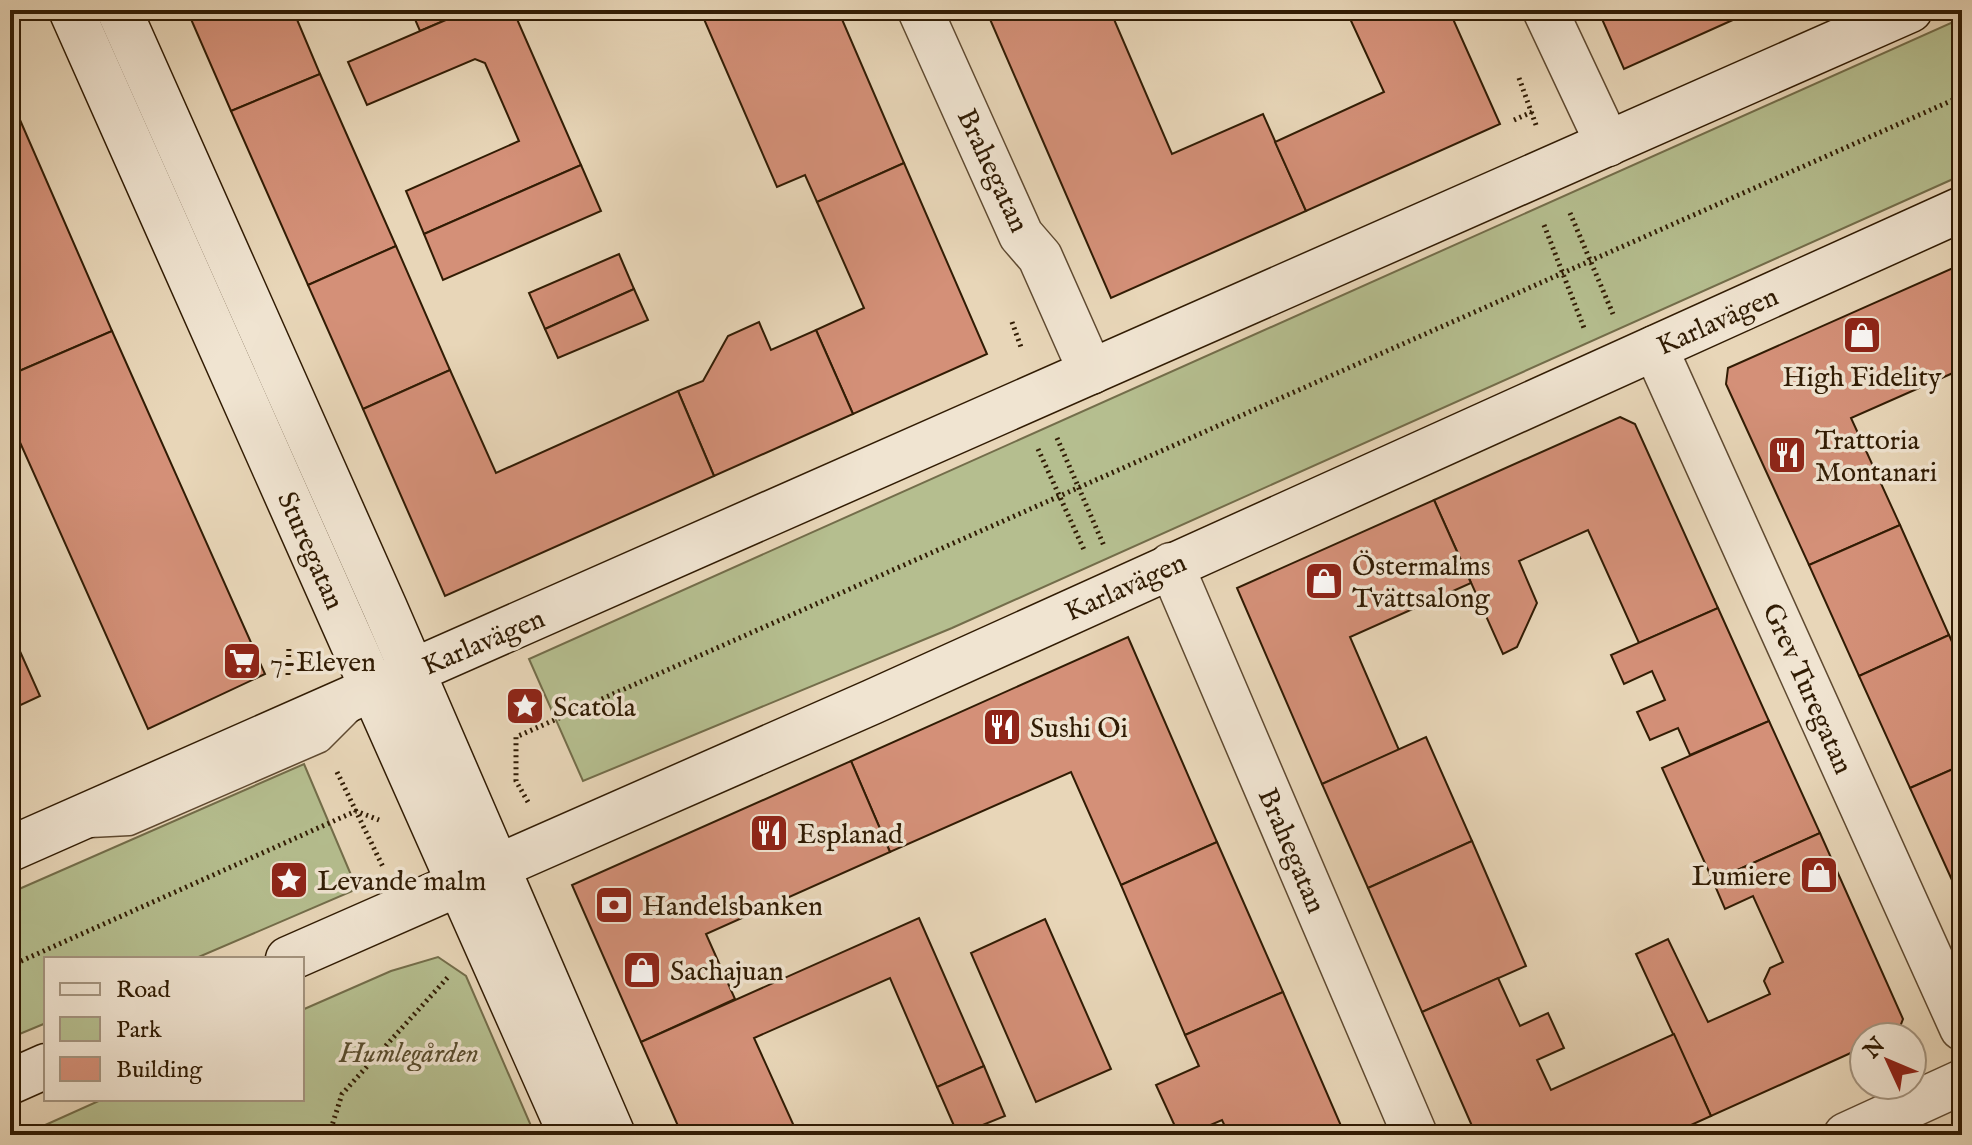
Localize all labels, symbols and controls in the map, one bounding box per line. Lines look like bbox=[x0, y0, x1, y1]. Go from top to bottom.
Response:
street label: Brahegatan bbox=[948, 104, 1036, 239]
street label: Karlavägen bbox=[1652, 280, 1784, 365]
shop icon: High Fidelity bbox=[1841, 314, 1883, 356]
place label: High Fidelity bbox=[1782, 361, 1942, 396]
place label: Trattoria Montanari bbox=[1815, 424, 1937, 491]
restaurant icon: Trattoria Montanari bbox=[1766, 434, 1808, 476]
street label: Sturegatan bbox=[268, 487, 351, 616]
street label: Karlavägen bbox=[1060, 546, 1192, 631]
place label: Östermalms Tvättsalong bbox=[1352, 550, 1491, 617]
shop icon: Östermalms Tvättsalong bbox=[1303, 560, 1345, 602]
street label: Grev Turegatan bbox=[1753, 598, 1860, 780]
street label: Karlavägen bbox=[418, 602, 550, 685]
supermarket icon: 7-Eleven bbox=[221, 640, 263, 682]
place label: 7-Eleven bbox=[270, 646, 376, 681]
place icon: Scatola bbox=[504, 685, 546, 727]
place label: Scatola bbox=[553, 691, 637, 726]
restaurant icon: Sushi Oi bbox=[981, 706, 1023, 748]
place label: Sushi Oi bbox=[1030, 712, 1128, 747]
street label: Brahegatan bbox=[1249, 783, 1333, 919]
restaurant icon: Esplanad bbox=[748, 812, 790, 854]
place label: Esplanad bbox=[797, 818, 903, 853]
shop icon: Lumiere bbox=[1798, 854, 1840, 896]
place icon: Levande malm bbox=[268, 859, 310, 901]
place label: Lumiere bbox=[1692, 860, 1791, 895]
place label: Levande malm bbox=[317, 865, 486, 900]
bank icon: Handelsbanken bbox=[593, 884, 635, 926]
place label: Handelsbanken bbox=[642, 890, 823, 925]
shop icon: Sachajuan bbox=[621, 949, 663, 991]
place label: Sachajuan bbox=[670, 955, 784, 990]
legend bbox=[44, 957, 304, 1101]
text: Road bbox=[116, 975, 170, 1006]
text: Park bbox=[116, 1015, 162, 1046]
north arrow bbox=[1848, 1021, 1928, 1101]
text: N bbox=[1858, 1032, 1892, 1066]
park label: Humlegården bbox=[338, 1037, 479, 1072]
text: Building bbox=[116, 1055, 203, 1086]

